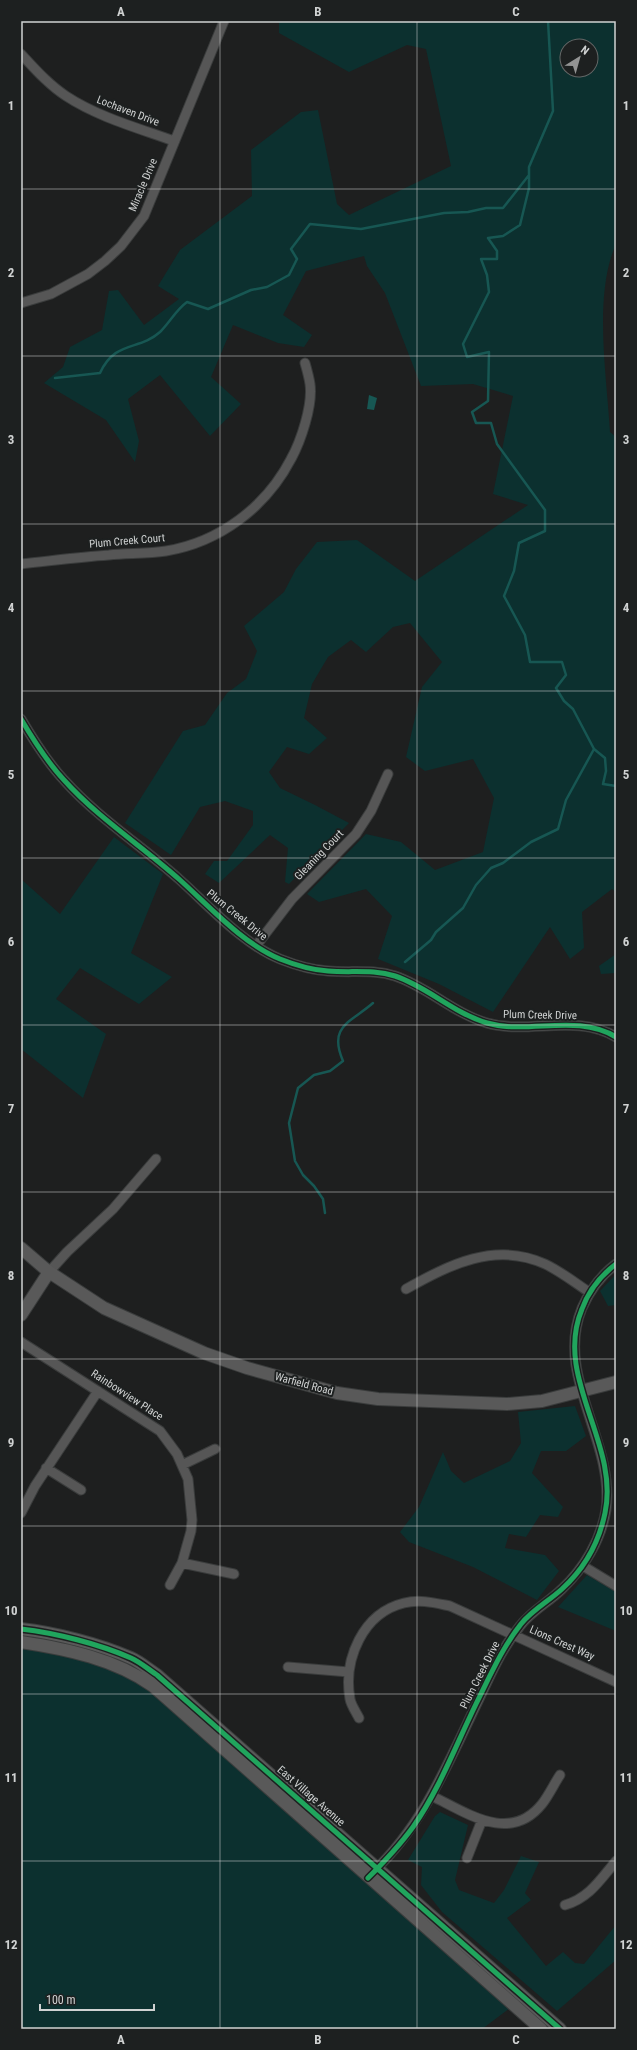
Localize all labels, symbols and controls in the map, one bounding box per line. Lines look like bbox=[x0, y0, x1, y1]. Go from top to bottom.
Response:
text: A bbox=[117, 4, 125, 19]
text: B bbox=[314, 4, 322, 19]
text: C bbox=[512, 4, 520, 19]
north arrow bbox=[559, 38, 599, 78]
text: N bbox=[578, 43, 592, 58]
street label: Lochaven Drive bbox=[95, 93, 161, 129]
text: 1 bbox=[8, 98, 14, 113]
text: 1 bbox=[623, 98, 629, 113]
street label: Miracle Drive bbox=[126, 156, 160, 214]
text: 2 bbox=[8, 265, 15, 280]
text: 2 bbox=[623, 265, 630, 280]
text: 3 bbox=[8, 432, 14, 447]
text: 3 bbox=[623, 432, 629, 447]
street label: Plum Creek Court bbox=[89, 531, 165, 551]
text: 4 bbox=[8, 600, 15, 615]
text: 4 bbox=[623, 600, 630, 615]
text: 5 bbox=[8, 767, 15, 782]
text: 5 bbox=[623, 767, 630, 782]
street label: Gleaning Court bbox=[292, 827, 346, 883]
street label: Plum Creek Drive bbox=[204, 887, 270, 943]
text: 6 bbox=[8, 934, 15, 949]
text: 6 bbox=[623, 934, 630, 949]
street label: Plum Creek Drive bbox=[503, 1008, 577, 1022]
text: 7 bbox=[8, 1101, 15, 1116]
text: 7 bbox=[623, 1101, 630, 1116]
text: 8 bbox=[8, 1268, 14, 1283]
text: 8 bbox=[623, 1268, 629, 1283]
street label: Rainbowview Place bbox=[89, 1367, 165, 1423]
street label: Warfield Road bbox=[273, 1370, 335, 1398]
text: 9 bbox=[8, 1435, 14, 1450]
text: 9 bbox=[623, 1435, 629, 1450]
text: 10 bbox=[4, 1603, 18, 1618]
text: 10 bbox=[619, 1603, 633, 1618]
street label: Lions Crest Way bbox=[528, 1623, 597, 1663]
street label: Plum Creek Drive bbox=[457, 1639, 503, 1711]
street label: East Village Avenue bbox=[275, 1763, 347, 1829]
text: 11 bbox=[4, 1770, 18, 1785]
text: 11 bbox=[619, 1770, 633, 1785]
text: 12 bbox=[4, 1937, 18, 1952]
text: 12 bbox=[619, 1937, 633, 1952]
scale bar bbox=[40, 1986, 154, 2012]
text: 100 m bbox=[46, 1993, 76, 2007]
text: A bbox=[117, 2032, 125, 2047]
text: B bbox=[314, 2032, 322, 2047]
text: C bbox=[512, 2032, 520, 2047]

